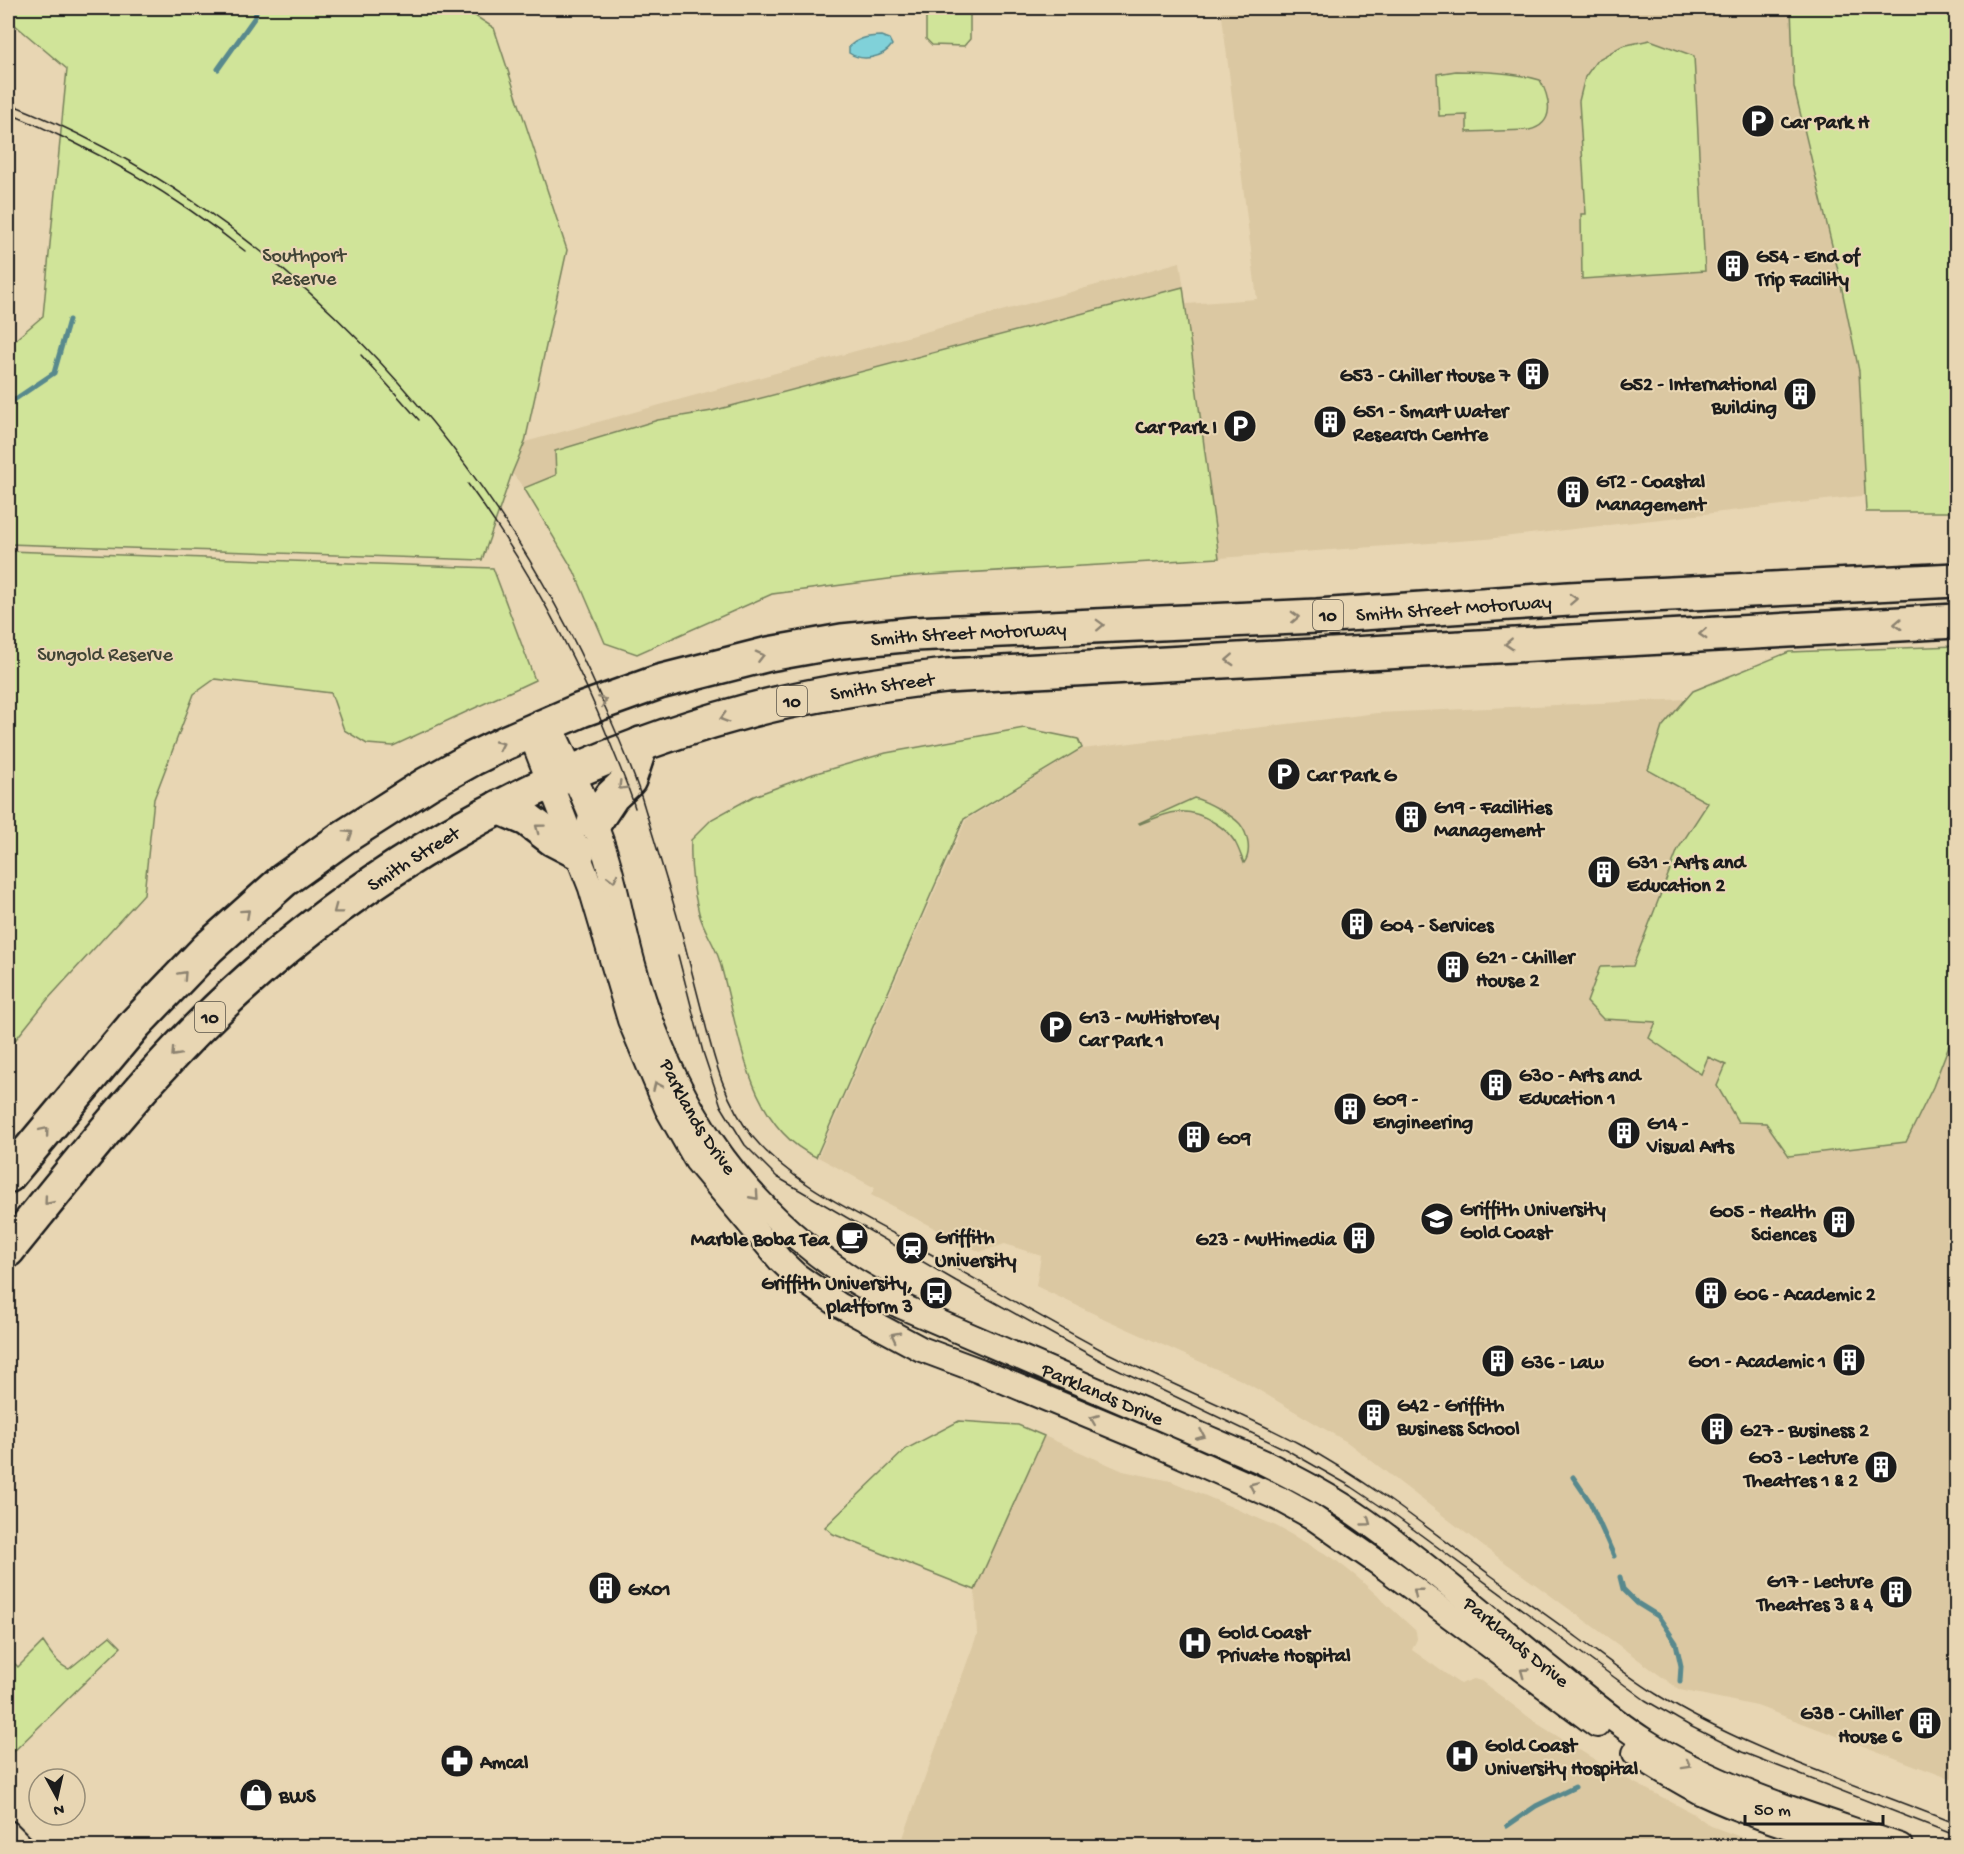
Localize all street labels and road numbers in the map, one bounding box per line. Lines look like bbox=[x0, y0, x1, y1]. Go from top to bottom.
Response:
street label: Smith Street Motorway bbox=[1355, 592, 1553, 628]
road number: 10 bbox=[1313, 600, 1343, 630]
street label: Smith Street Motorway bbox=[870, 619, 1067, 653]
street label: Smith Street bbox=[829, 669, 937, 708]
road number: 10 bbox=[777, 686, 807, 716]
street label: Smith Street bbox=[364, 822, 466, 898]
road number: 10 bbox=[195, 1002, 225, 1032]
street label: Parklands Drive bbox=[652, 1055, 740, 1181]
street label: Parklands Drive bbox=[1036, 1359, 1167, 1433]
street label: Parklands Drive bbox=[1456, 1593, 1573, 1694]

